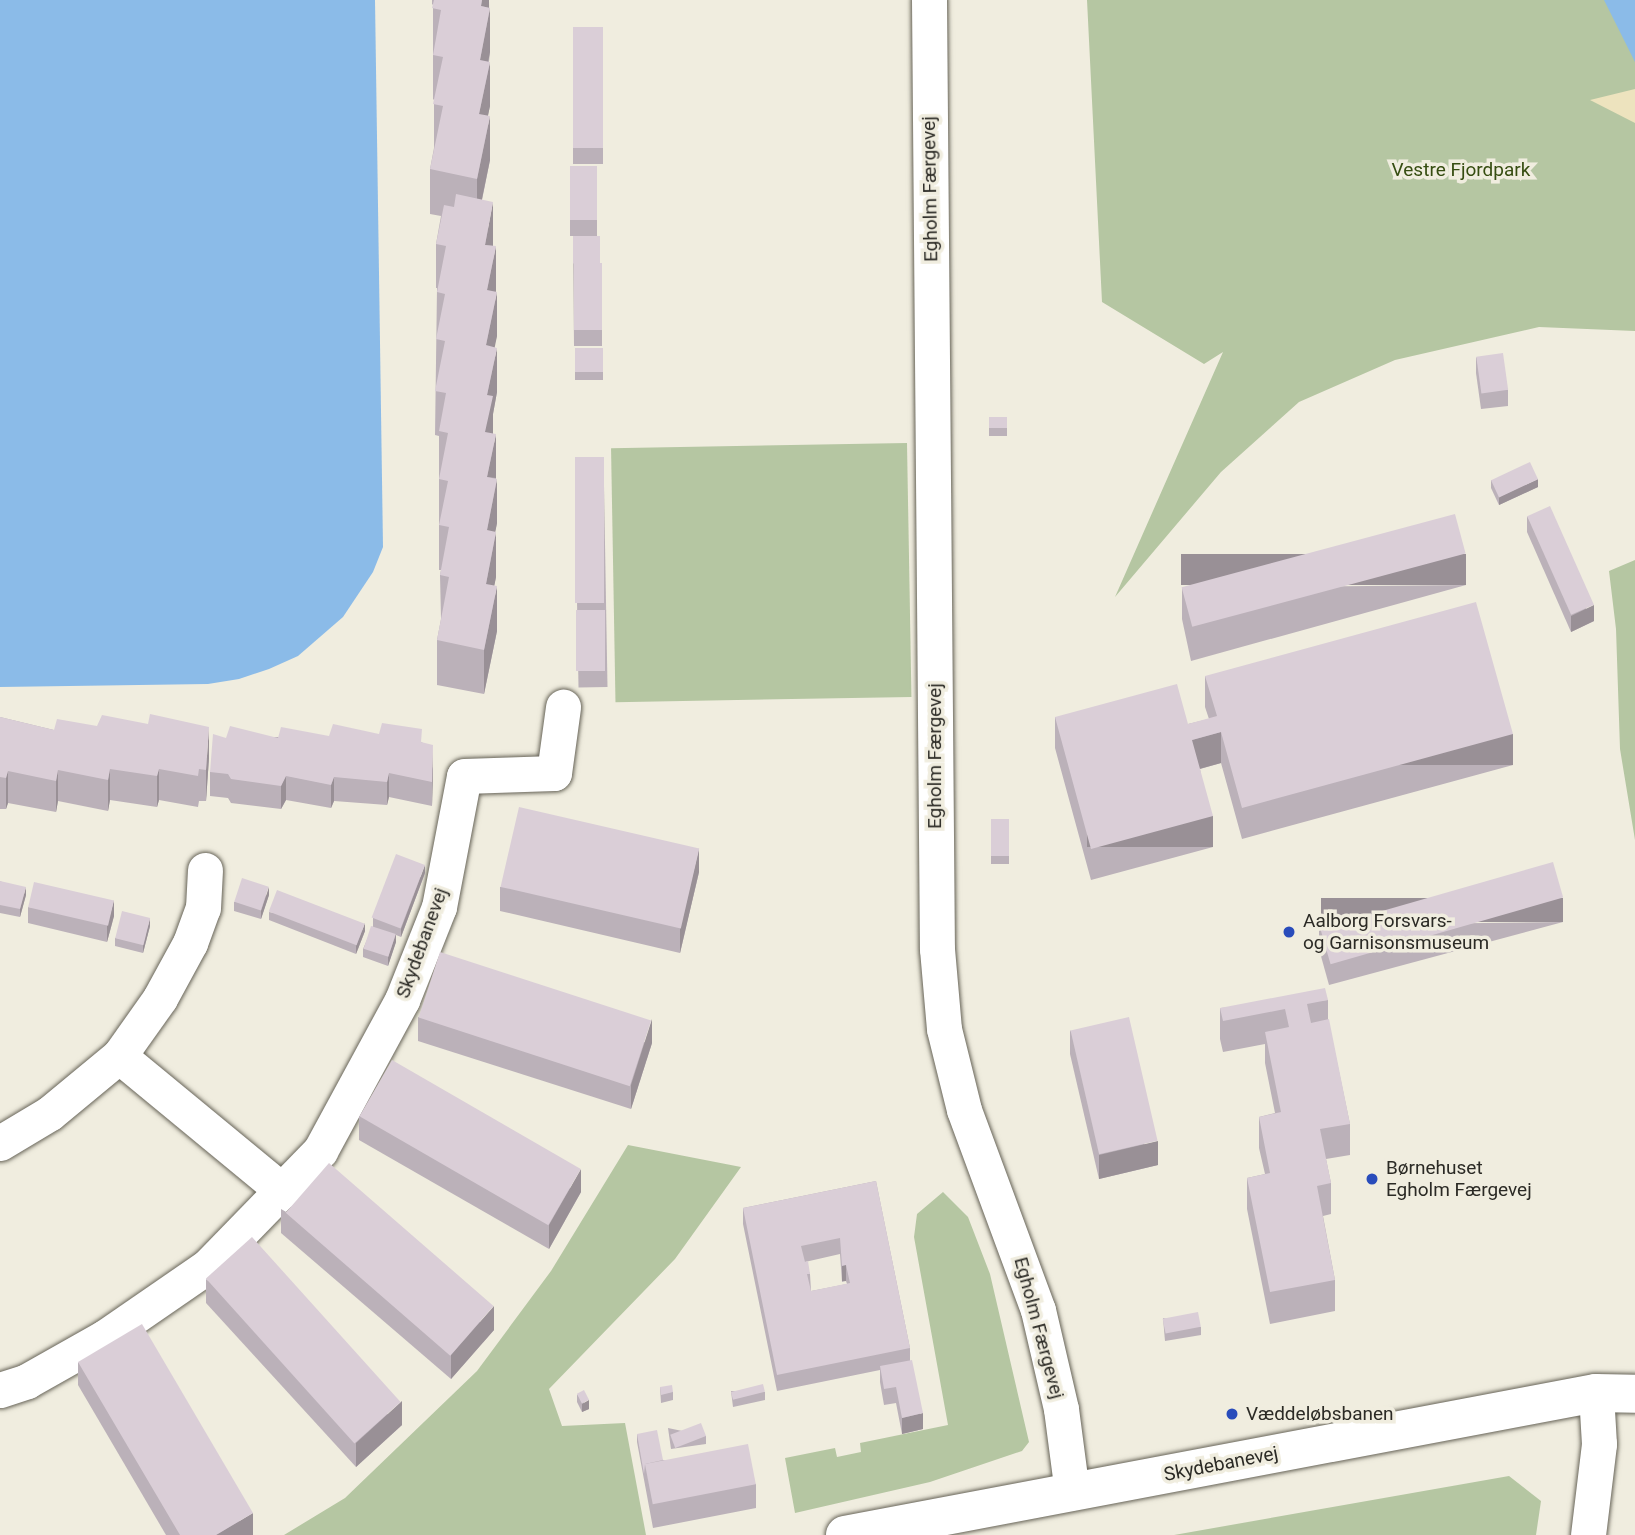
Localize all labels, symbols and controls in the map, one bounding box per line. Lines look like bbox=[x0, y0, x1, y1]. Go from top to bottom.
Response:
street label: Egholm Færgevej bbox=[917, 116, 943, 262]
park label: Vestre Fjordpark bbox=[1392, 159, 1530, 181]
street label: Egholm Færgevej bbox=[924, 683, 946, 829]
street label: Skydebanevej bbox=[391, 885, 453, 1001]
place label: Aalborg Forsvars- og Garnisonsmuseum bbox=[1303, 910, 1489, 954]
marker: Aalborg Forsvars- og Garnisonsmuseum bbox=[1281, 924, 1297, 940]
place label: Børnehuset Egholm Færgevej bbox=[1386, 1157, 1532, 1201]
marker: Børnehuset Egholm Færgevej bbox=[1364, 1171, 1380, 1187]
street label: Egholm Færgevej bbox=[1009, 1255, 1069, 1401]
place label: Væddeløbsbanen bbox=[1246, 1403, 1394, 1425]
marker: Væddeløbsbanen bbox=[1224, 1406, 1240, 1422]
street label: Skydebanevej bbox=[1162, 1442, 1280, 1486]

